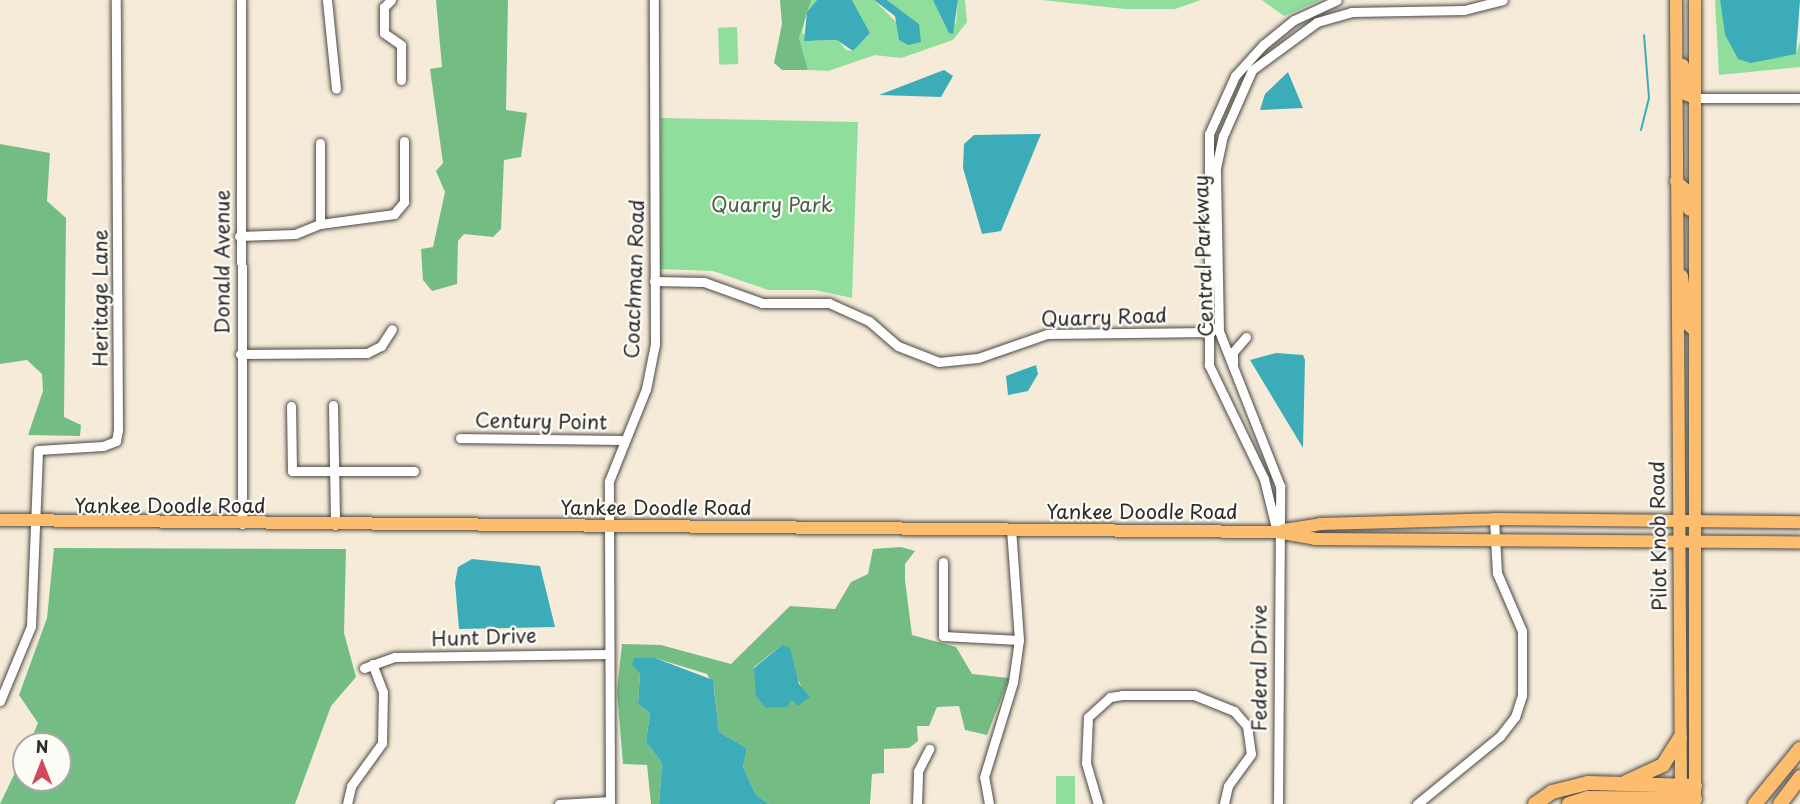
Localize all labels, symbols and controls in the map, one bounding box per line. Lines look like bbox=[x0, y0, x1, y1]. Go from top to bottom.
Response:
street label: Central Parkway bbox=[1188, 174, 1218, 338]
street label: Donald Avenue bbox=[210, 189, 234, 335]
park label: Quarry Park bbox=[711, 192, 833, 216]
street label: Coachman Road bbox=[619, 199, 649, 359]
street label: Heritage Lane bbox=[88, 230, 112, 366]
street label: Quarry Road bbox=[1041, 303, 1167, 331]
street label: Century Point bbox=[474, 408, 608, 434]
street label: Pilot Knob Road bbox=[1645, 460, 1671, 612]
street label: Yankee Doodle Road bbox=[72, 493, 268, 517]
street label: Yankee Doodle Road bbox=[558, 495, 754, 519]
street label: Yankee Doodle Road bbox=[1044, 499, 1240, 523]
street label: Federal Drive bbox=[1247, 604, 1271, 732]
street label: Hunt Drive bbox=[431, 623, 537, 651]
north arrow bbox=[12, 732, 72, 792]
text: N bbox=[36, 734, 48, 758]

